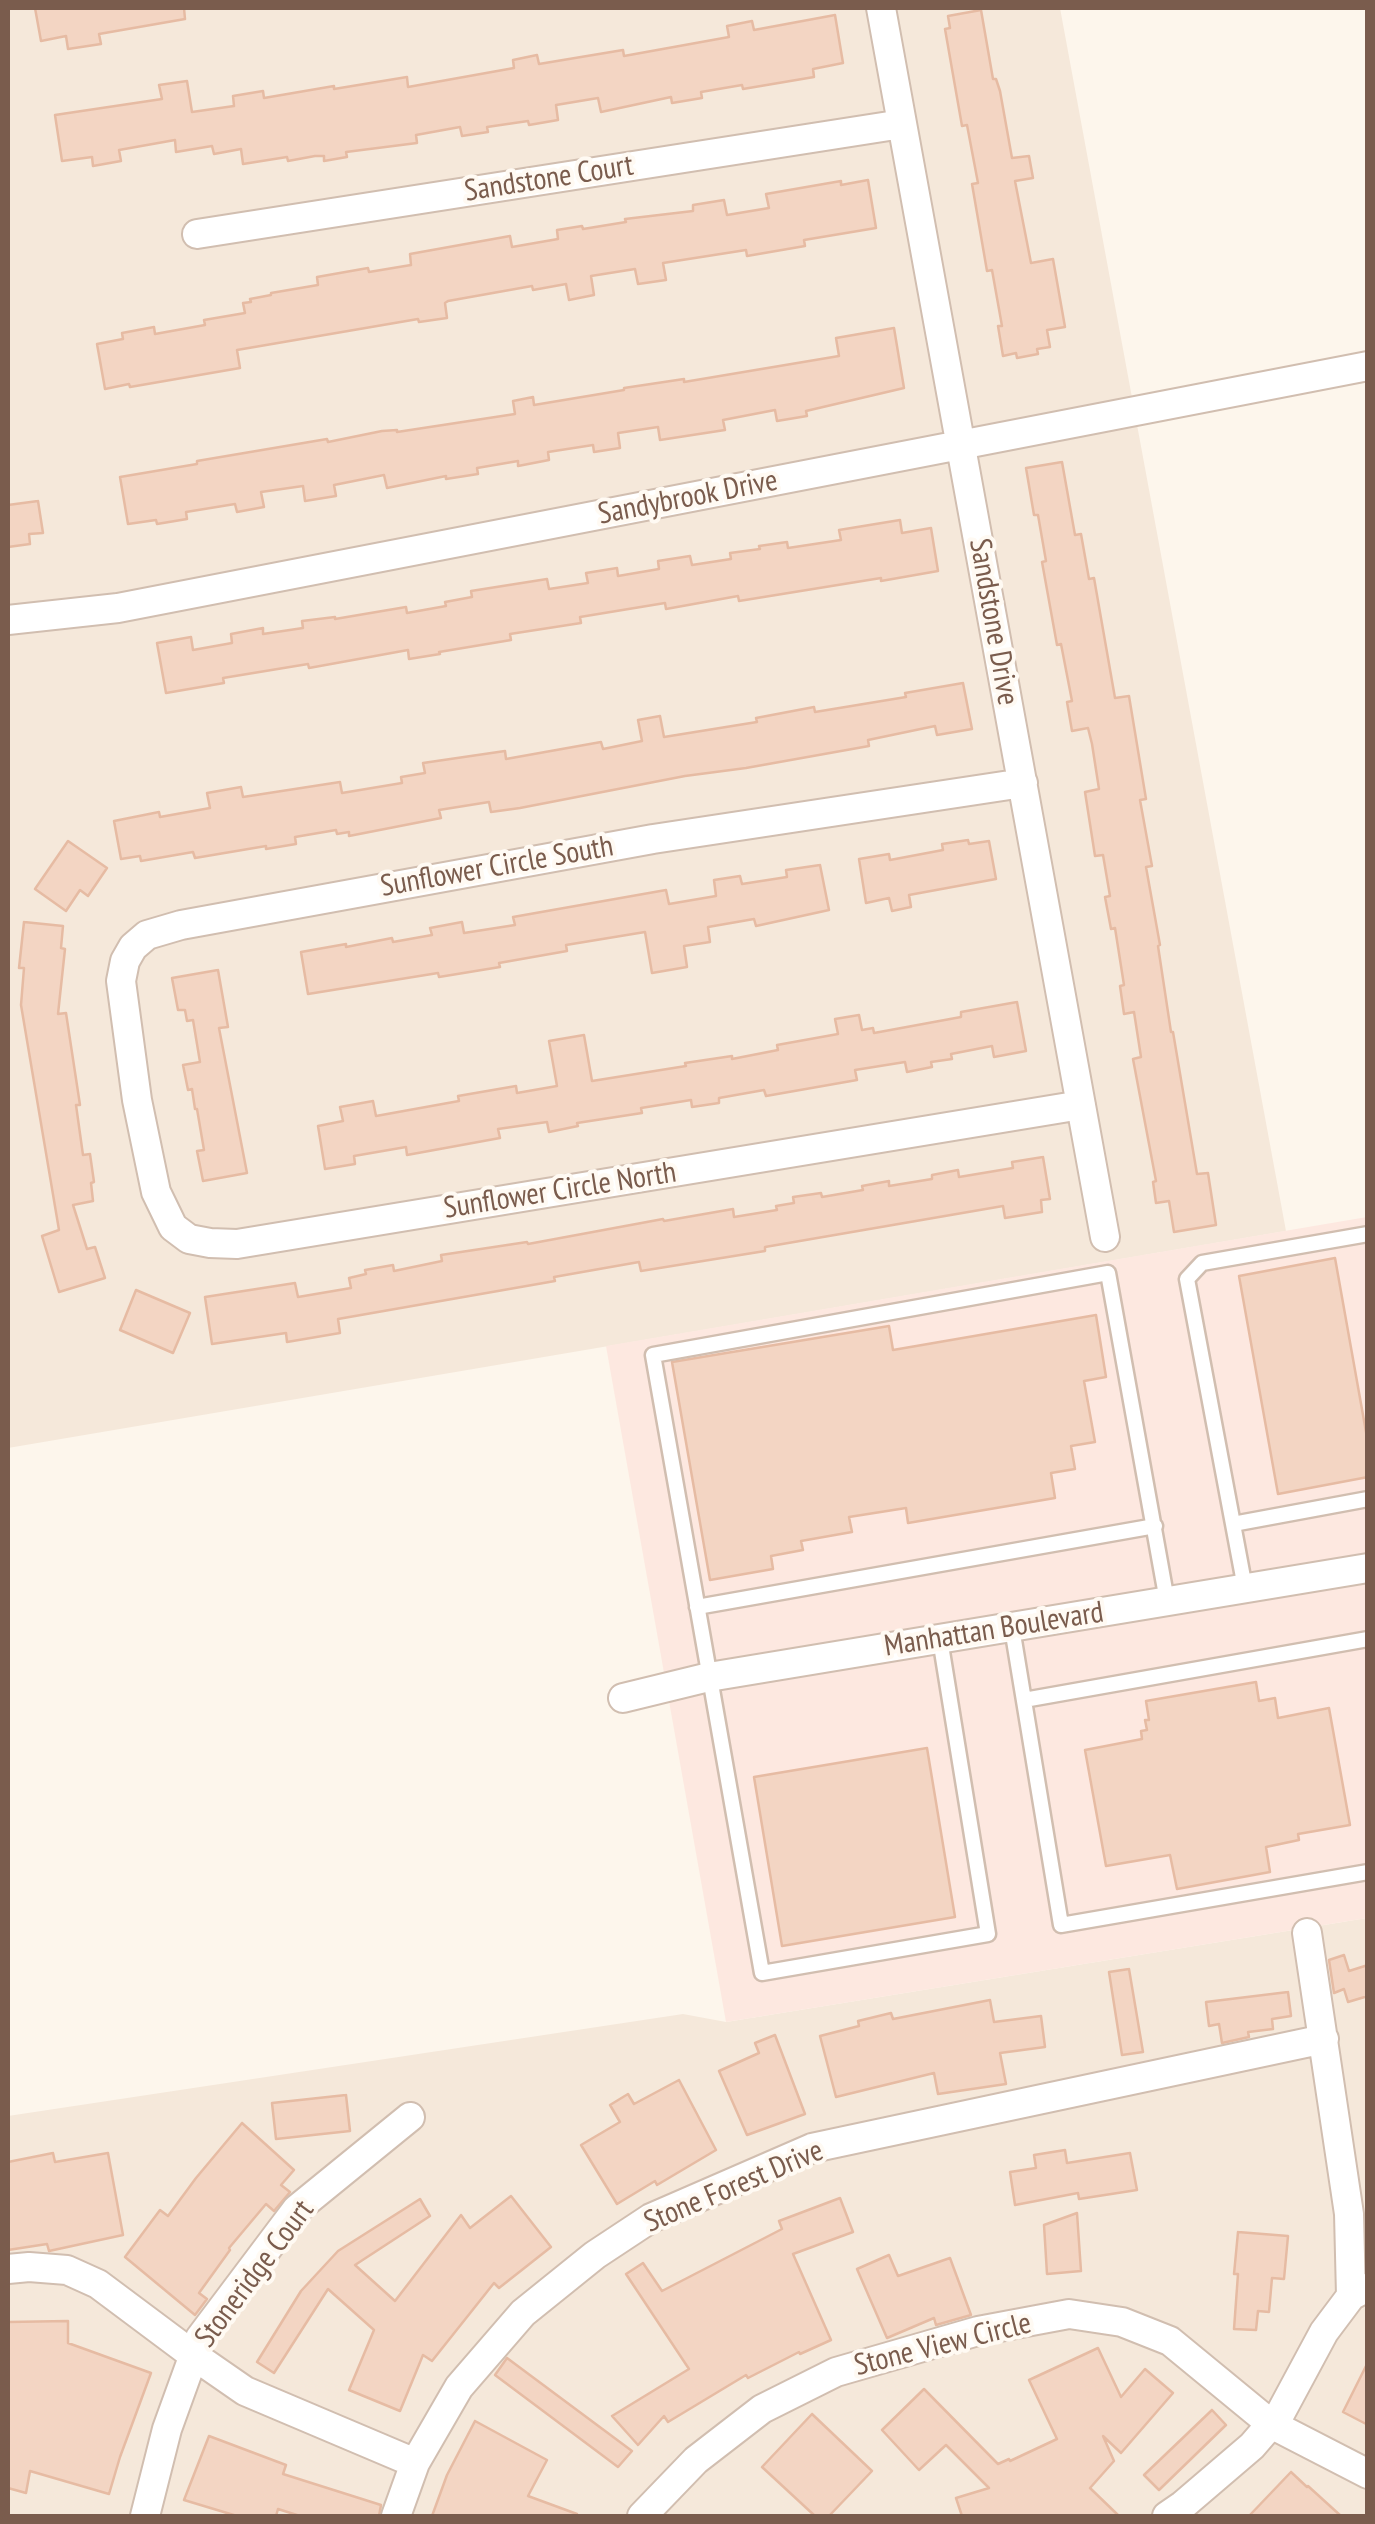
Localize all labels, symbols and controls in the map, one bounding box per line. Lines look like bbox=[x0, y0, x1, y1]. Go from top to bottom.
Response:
street label: Sandstone Court bbox=[462, 148, 636, 210]
street label: Sandybrook Drive bbox=[595, 463, 781, 533]
street label: Sandstone Drive bbox=[961, 536, 1025, 708]
street label: Sunflower Circle South bbox=[378, 829, 616, 905]
street label: Sunflower Circle North bbox=[441, 1155, 679, 1227]
street label: Manhattan Boulevard bbox=[882, 1595, 1106, 1665]
street label: Stone Forest Drive bbox=[639, 2133, 829, 2241]
street label: Stoneridge Court bbox=[188, 2193, 322, 2355]
street label: Stone View Circle bbox=[851, 2306, 1035, 2384]

